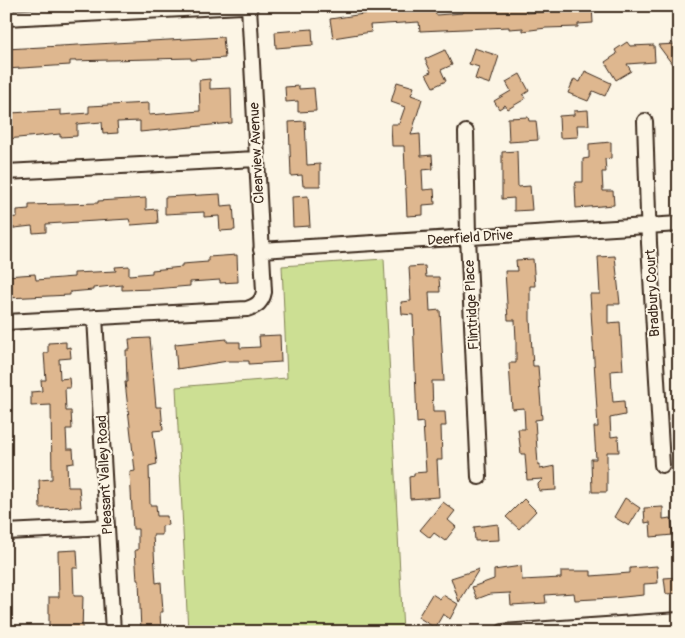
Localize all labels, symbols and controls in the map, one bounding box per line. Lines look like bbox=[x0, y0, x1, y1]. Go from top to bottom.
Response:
street label: Clearview Avenue bbox=[245, 102, 268, 204]
street label: Deerfield Drive bbox=[427, 226, 514, 249]
street label: Bradbury Court bbox=[642, 248, 663, 337]
street label: Flintridge Place bbox=[461, 259, 482, 351]
street label: Pleasant Valley Road bbox=[93, 415, 116, 535]

